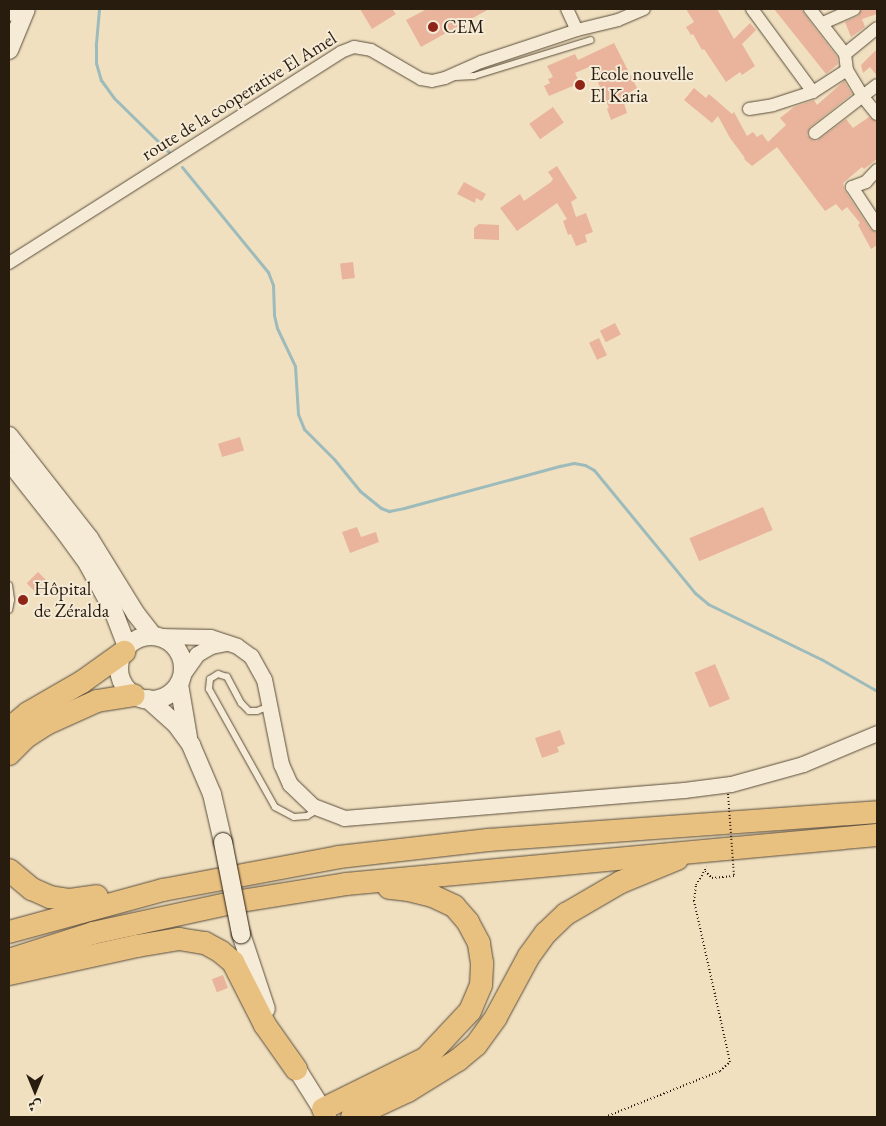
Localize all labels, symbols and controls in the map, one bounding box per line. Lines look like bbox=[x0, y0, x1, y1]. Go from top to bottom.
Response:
place label: CEM bbox=[443, 16, 484, 38]
marker: CEM bbox=[427, 21, 439, 33]
street label: route de la cooperative El Amel bbox=[137, 27, 341, 165]
place label: Ecole nouvelle El Karia bbox=[590, 63, 694, 107]
marker: Ecole nouvelle El Karia bbox=[574, 79, 586, 91]
place label: Hôpital de Zéralda bbox=[34, 578, 109, 622]
marker: Hôpital de Zéralda bbox=[16, 593, 30, 607]
north arrow bbox=[10, 1066, 60, 1116]
text: ش bbox=[28, 1097, 42, 1115]

